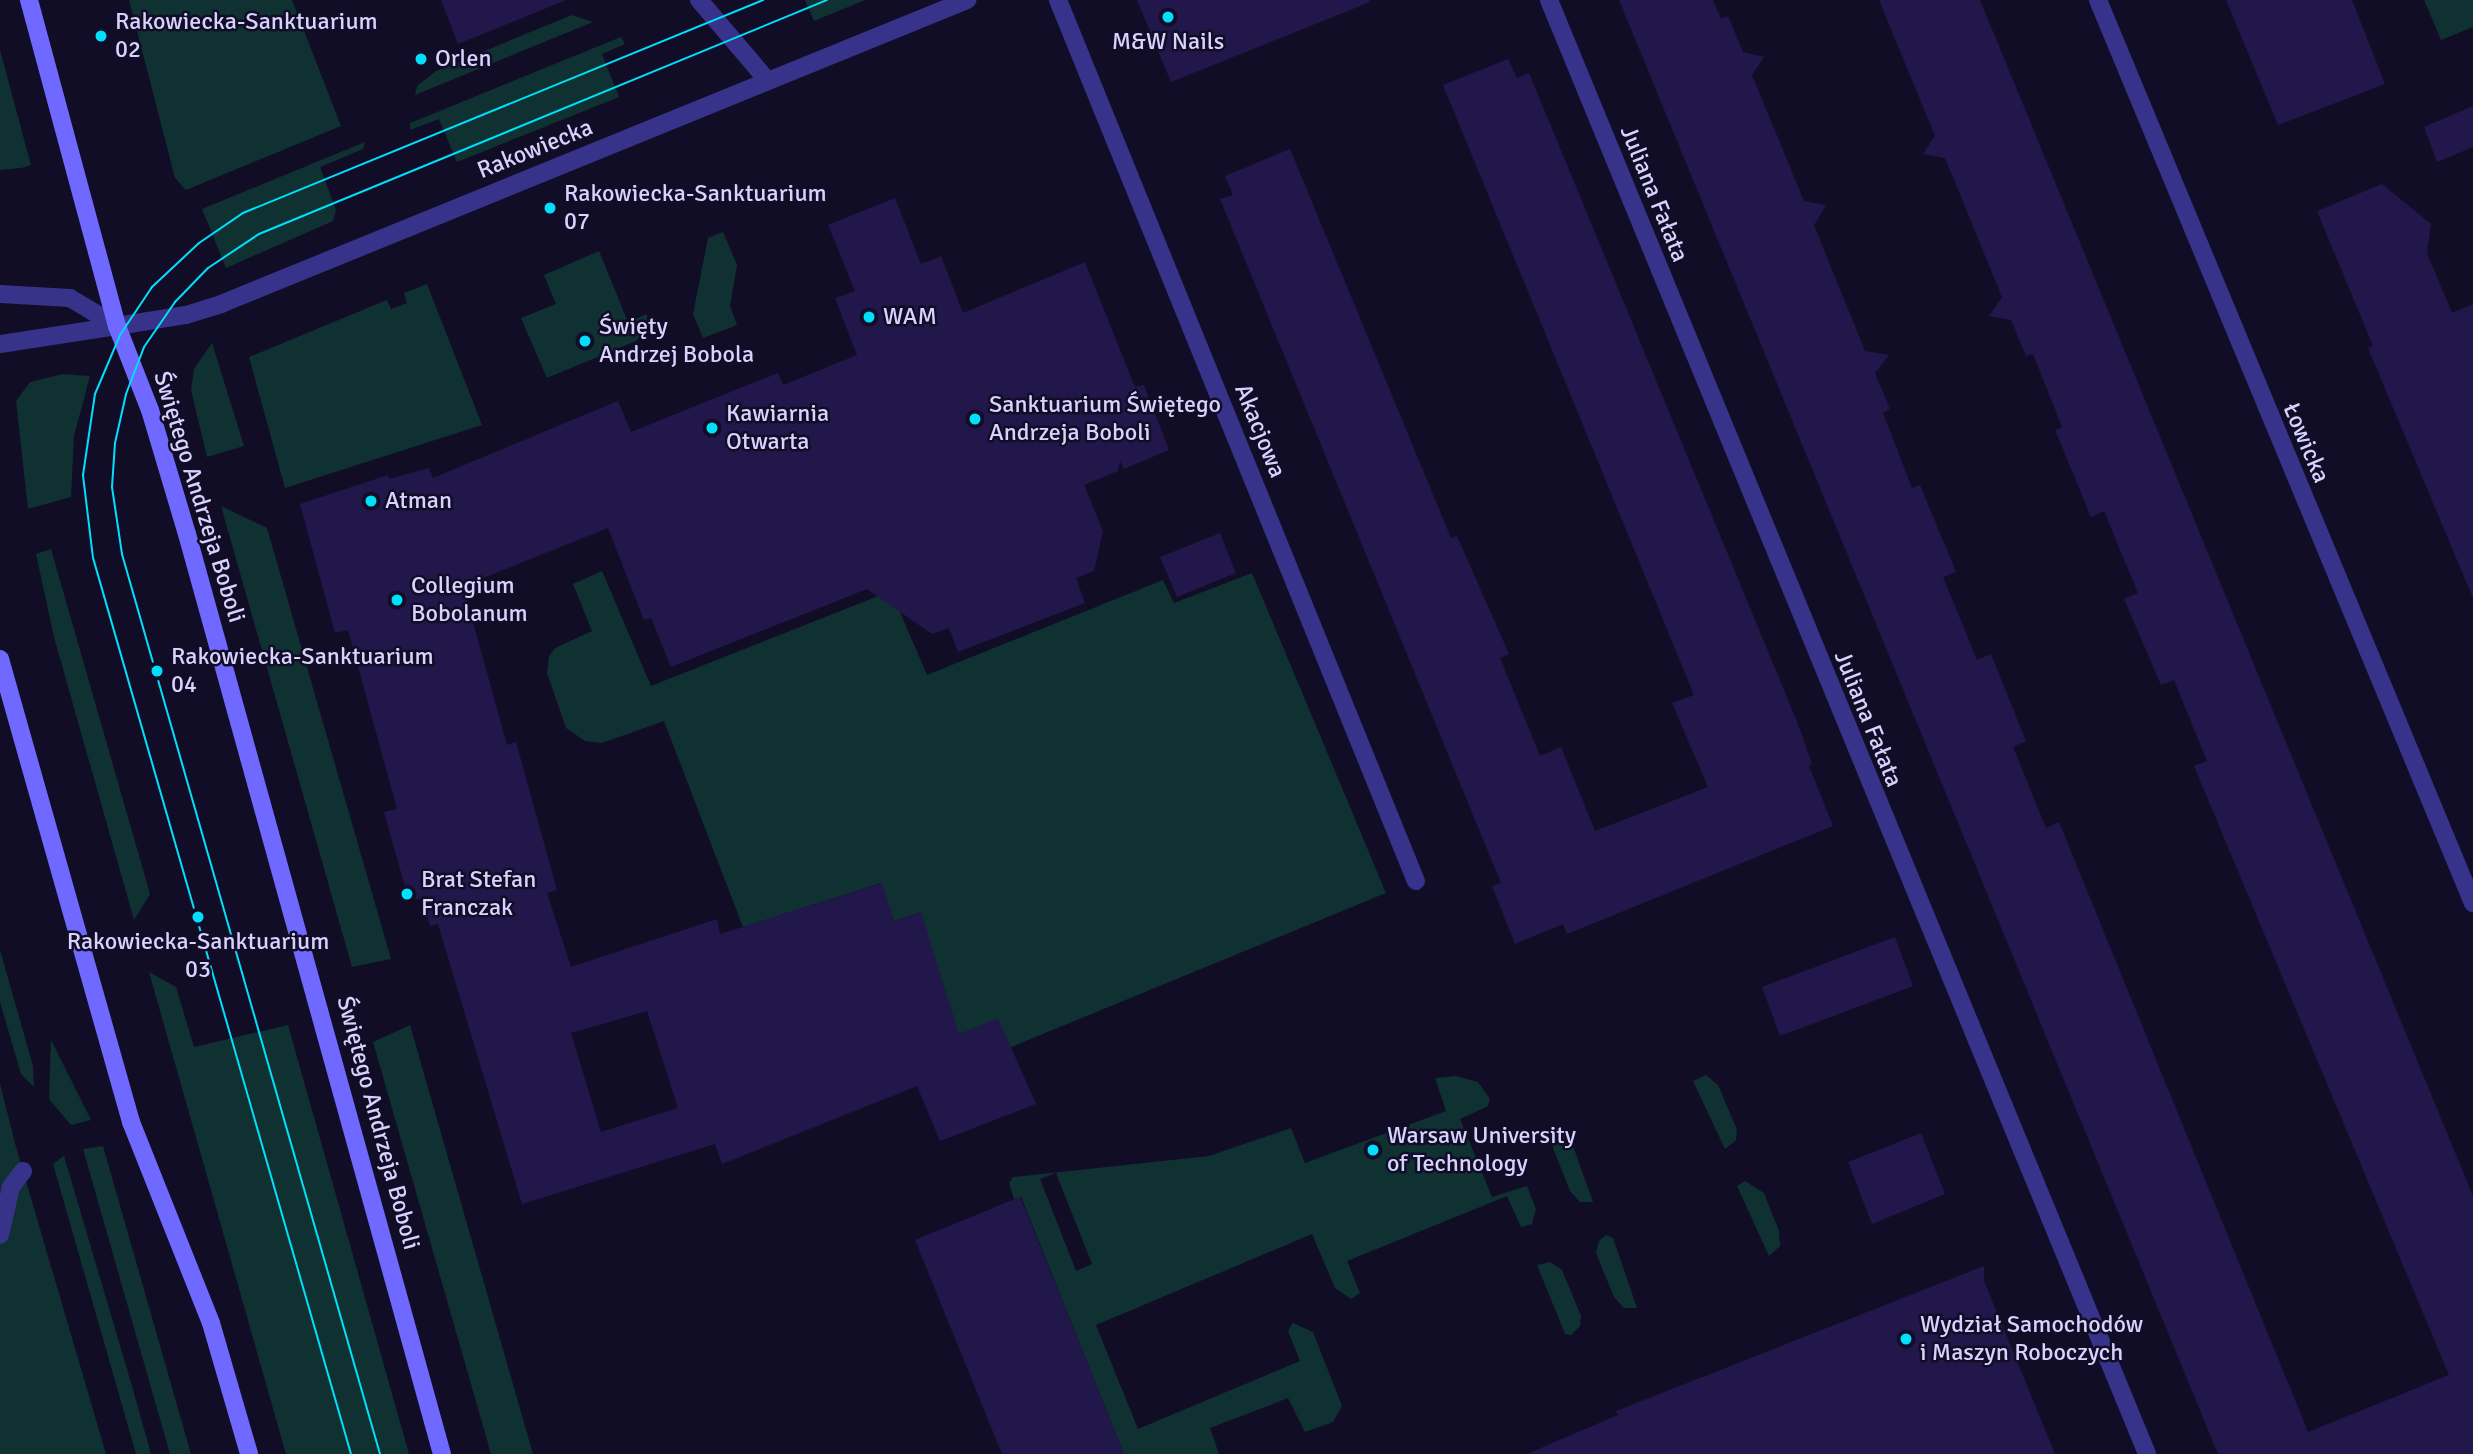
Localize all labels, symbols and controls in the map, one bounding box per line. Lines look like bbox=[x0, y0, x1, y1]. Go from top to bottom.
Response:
place label: Rakowiecka-Sanktuarium 02 bbox=[115, 8, 378, 64]
marker: M&W Nails bbox=[1160, 9, 1176, 25]
marker: Rakowiecka-Sanktuarium 02 bbox=[93, 28, 109, 44]
place label: M&W Nails bbox=[1112, 28, 1224, 56]
place label: Orlen bbox=[435, 45, 492, 73]
marker: Orlen bbox=[413, 51, 429, 67]
street label: Rakowiecka bbox=[473, 113, 597, 185]
street label: Juliana Fałata bbox=[1614, 122, 1694, 266]
place label: Rakowiecka-Sanktuarium 07 bbox=[564, 180, 827, 236]
marker: Rakowiecka-Sanktuarium 07 bbox=[542, 200, 558, 216]
place label: WAM bbox=[883, 303, 937, 331]
marker: WAM bbox=[861, 309, 877, 325]
place label: Święty Andrzej Bobola bbox=[599, 313, 754, 369]
marker: Święty Andrzej Bobola bbox=[577, 333, 593, 349]
street label: Świętego Andrzeja Boboli bbox=[147, 368, 251, 626]
street label: Akacjowa bbox=[1228, 380, 1292, 482]
place label: Sanktuarium Świętego Andrzeja Boboli bbox=[989, 391, 1221, 447]
street label: Łowicka bbox=[2276, 399, 2336, 487]
place label: Kawiarnia Otwarta bbox=[726, 400, 829, 456]
marker: Sanktuarium Świętego Andrzeja Boboli bbox=[967, 411, 983, 427]
marker: Kawiarnia Otwarta bbox=[704, 420, 720, 436]
place label: Atman bbox=[385, 487, 452, 515]
marker: Atman bbox=[363, 493, 379, 509]
place label: Collegium Bobolanum bbox=[411, 572, 528, 628]
marker: Collegium Bobolanum bbox=[389, 592, 405, 608]
place label: Rakowiecka-Sanktuarium 04 bbox=[171, 643, 434, 699]
street label: Juliana Fałata bbox=[1828, 647, 1908, 791]
marker: Rakowiecka-Sanktuarium 04 bbox=[149, 663, 165, 679]
place label: Brat Stefan Franczak bbox=[421, 866, 536, 922]
marker: Brat Stefan Franczak bbox=[399, 886, 415, 902]
marker: Rakowiecka-Sanktuarium 03 bbox=[190, 909, 206, 925]
place label: Rakowiecka-Sanktuarium 03 bbox=[67, 928, 329, 984]
street label: Świętego Andrzeja Boboli bbox=[330, 993, 426, 1253]
place label: Warsaw University of Technology bbox=[1387, 1122, 1576, 1178]
marker: Warsaw University of Technology bbox=[1365, 1142, 1381, 1158]
place label: Wydział Samochodów i Maszyn Roboczych bbox=[1920, 1311, 2143, 1367]
marker: Wydział Samochodów i Maszyn Roboczych bbox=[1898, 1331, 1914, 1347]

